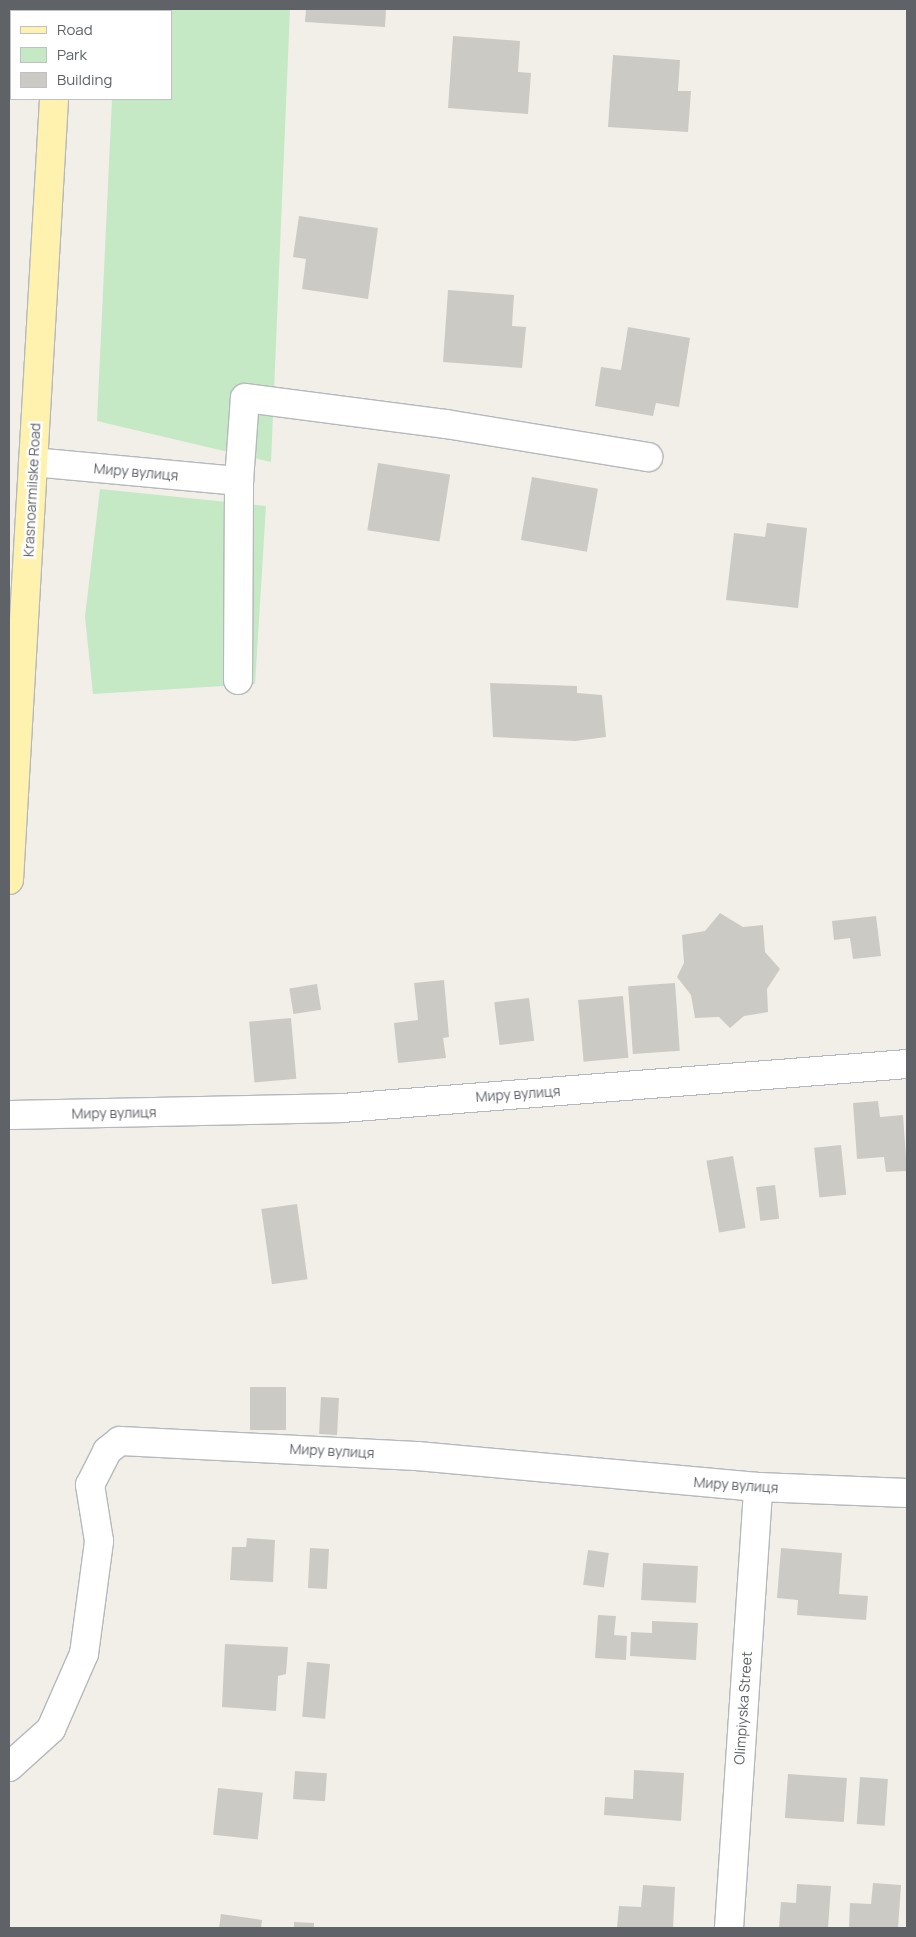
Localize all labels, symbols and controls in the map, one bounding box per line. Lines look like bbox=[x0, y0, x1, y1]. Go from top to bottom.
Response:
legend bbox=[10, 10, 172, 100]
text: Road bbox=[57, 19, 93, 40]
text: Park bbox=[57, 44, 87, 65]
text: Building bbox=[57, 69, 112, 90]
street label: Krasnoarmiiske Road bbox=[20, 423, 44, 557]
street label: Миру вулиця bbox=[93, 460, 179, 484]
street label: Миру вулиця bbox=[475, 1083, 561, 1105]
street label: Миру вулиця bbox=[71, 1104, 157, 1122]
street label: Миру вулиця bbox=[289, 1440, 375, 1462]
street label: Миру вулиця bbox=[693, 1474, 779, 1496]
street label: Olimpiyska Street bbox=[731, 1651, 755, 1765]

